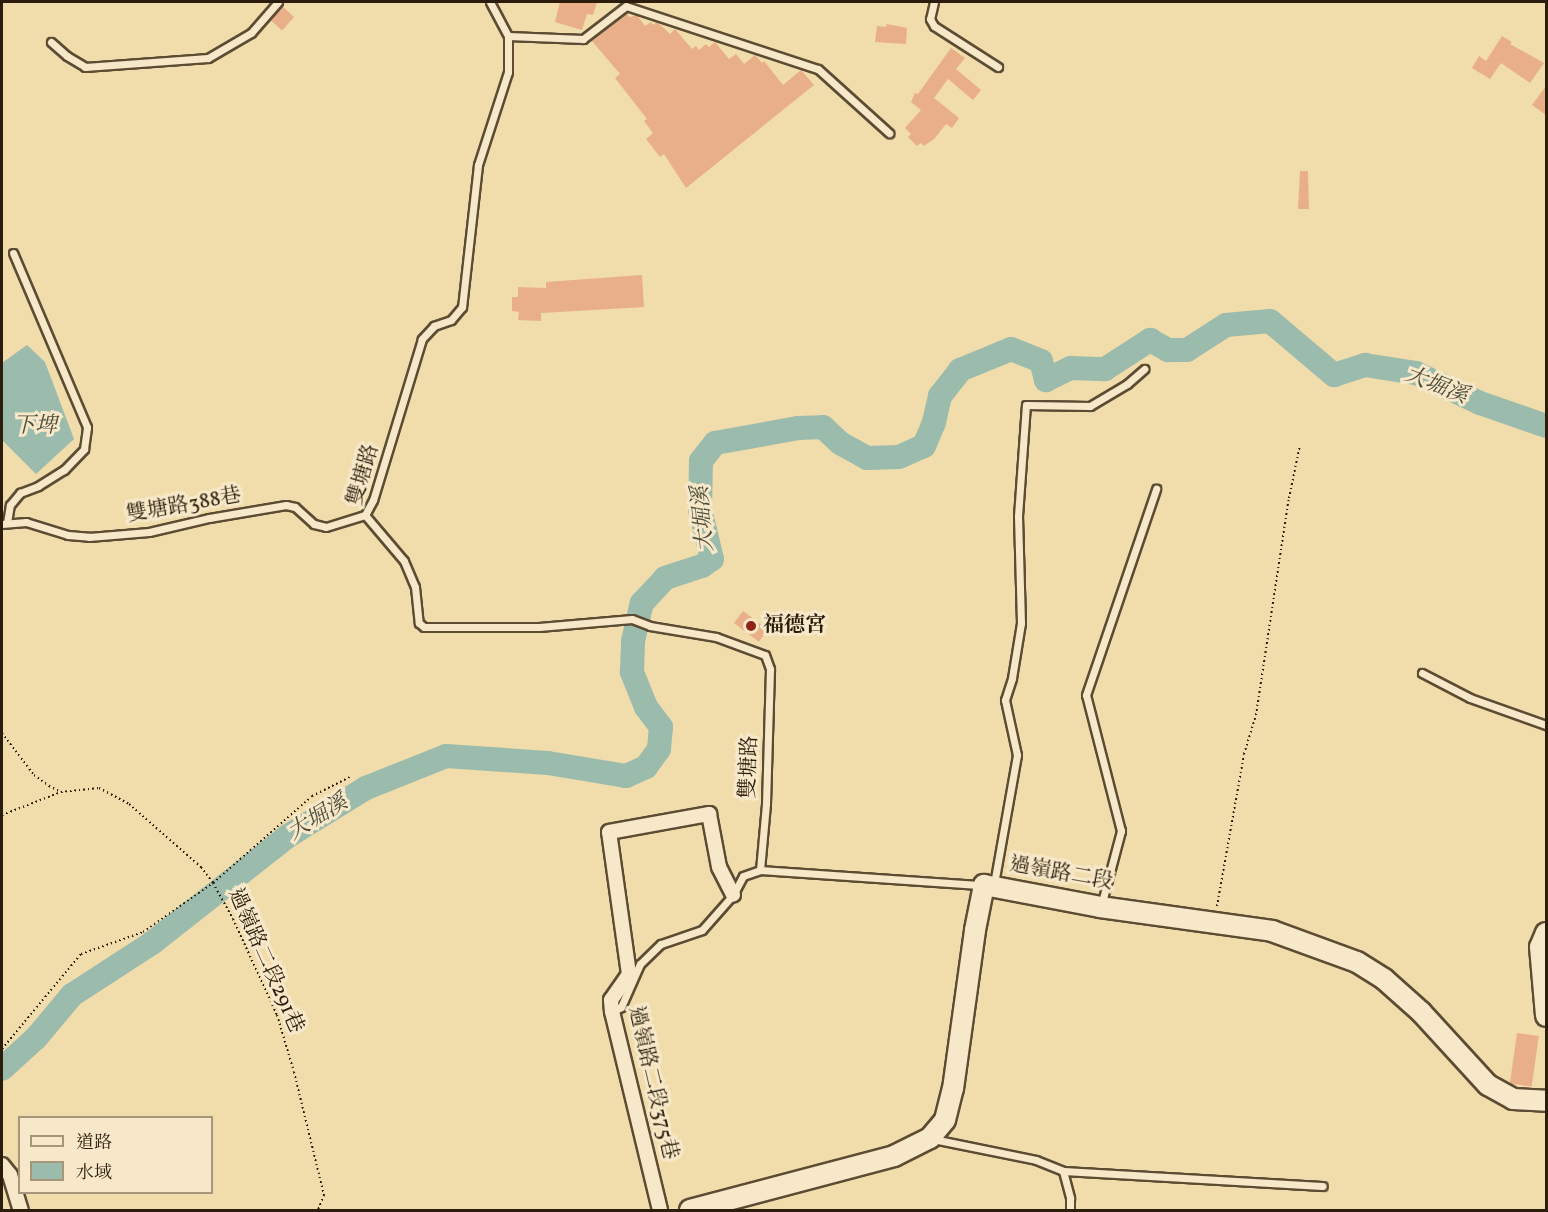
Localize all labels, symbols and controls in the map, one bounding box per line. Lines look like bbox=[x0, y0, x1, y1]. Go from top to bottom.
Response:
water label: 大堀溪 bbox=[1400, 362, 1472, 410]
water label: 下埤 bbox=[13, 414, 57, 440]
street label: 雙塘路 bbox=[343, 441, 385, 509]
street label: 雙塘路388巷 bbox=[125, 484, 243, 528]
water label: 大堀溪 bbox=[688, 485, 720, 553]
place label: 福德宮 bbox=[763, 613, 826, 639]
marker: 福德宮 bbox=[744, 619, 758, 633]
street label: 雙塘路 bbox=[736, 735, 764, 799]
water label: 大堀溪 bbox=[283, 789, 353, 847]
street label: 過嶺路二段 bbox=[1007, 852, 1115, 896]
street label: 過嶺路二段291巷 bbox=[222, 885, 308, 1037]
street label: 過嶺路二段375巷 bbox=[622, 1004, 682, 1162]
legend bbox=[18, 1116, 213, 1194]
text: 道路 bbox=[76, 1131, 112, 1156]
text: 水域 bbox=[76, 1161, 112, 1186]

